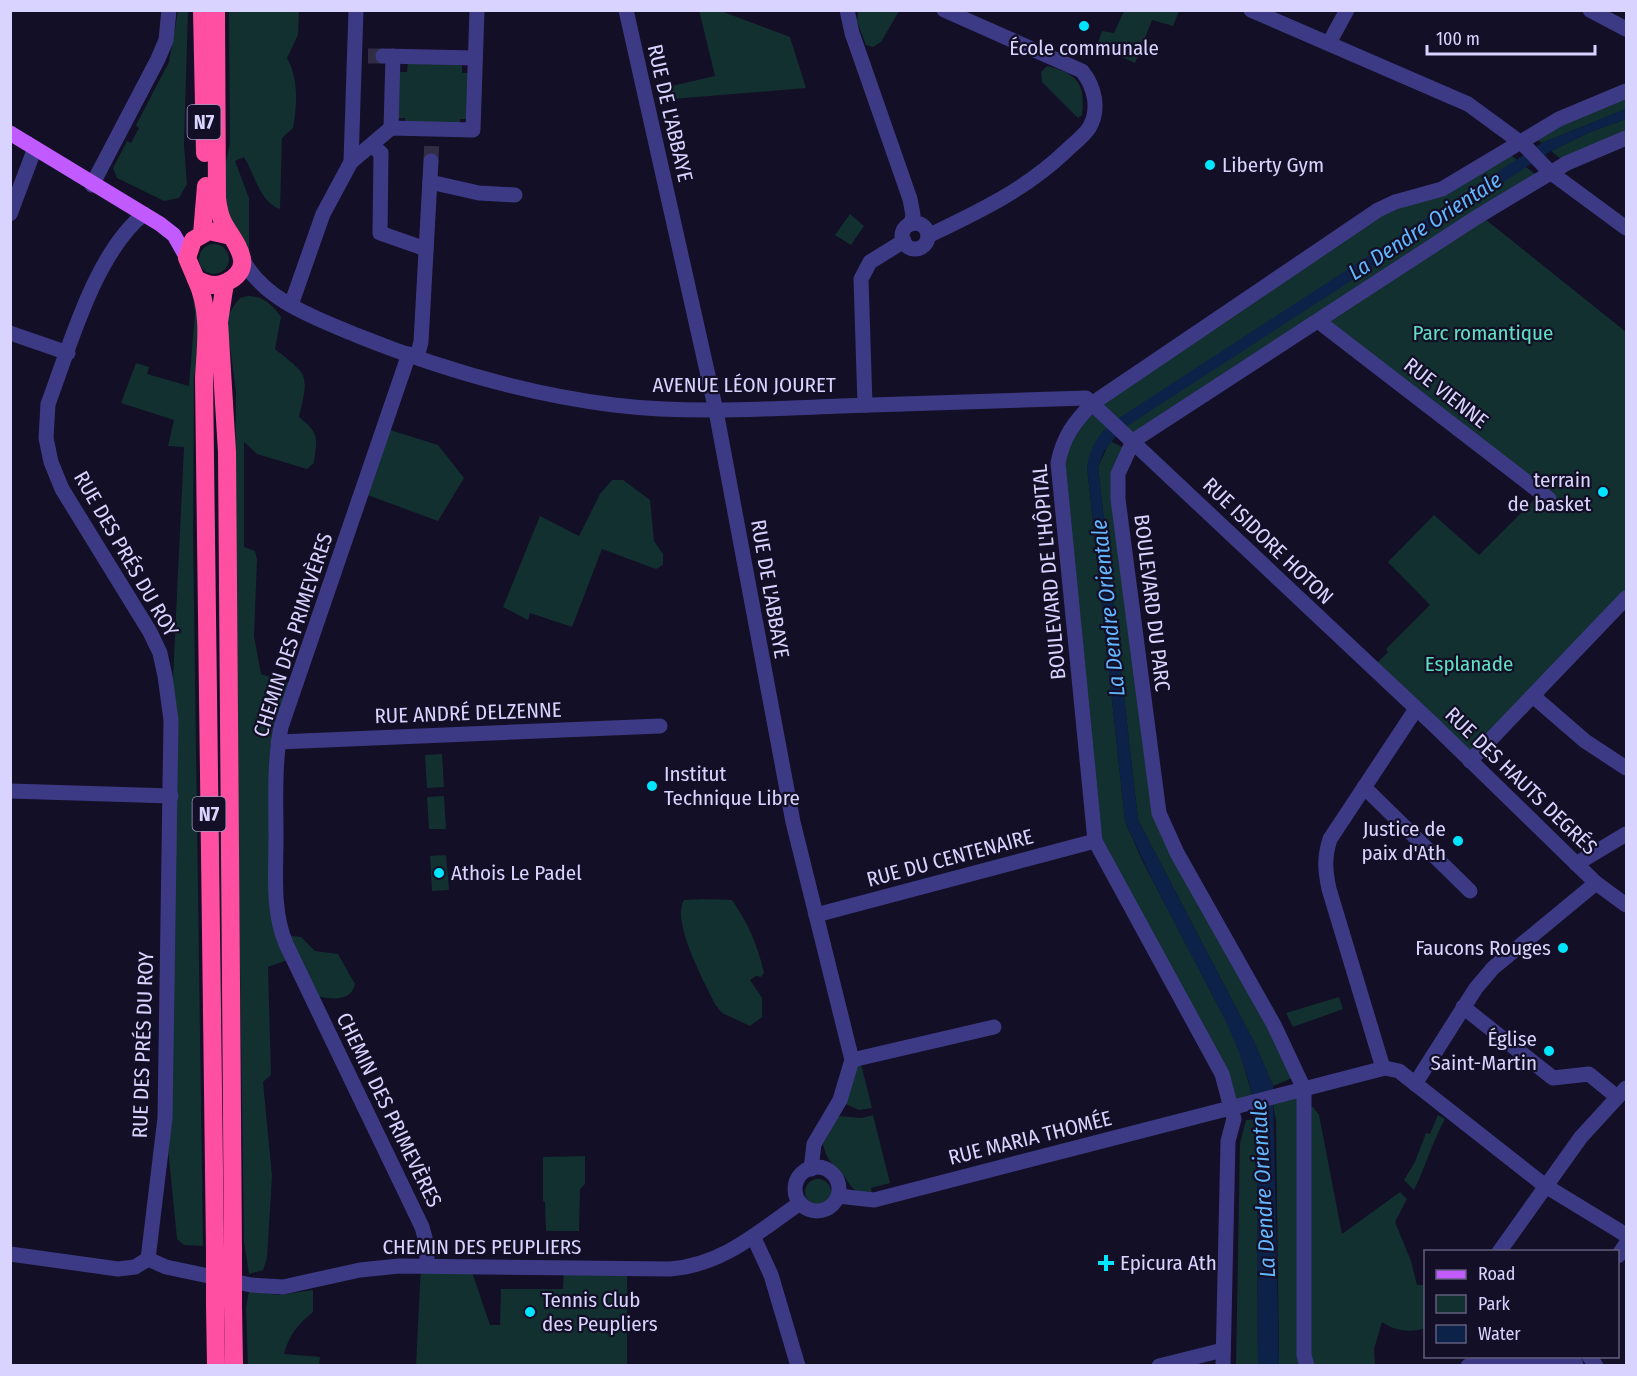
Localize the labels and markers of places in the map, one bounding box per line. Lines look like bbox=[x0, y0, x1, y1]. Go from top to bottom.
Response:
marker: École communale bbox=[1077, 19, 1091, 33]
place label: École communale bbox=[1009, 35, 1159, 61]
place label: Liberty Gym bbox=[1222, 152, 1324, 178]
marker: Liberty Gym bbox=[1203, 158, 1217, 172]
place label: terrain de basket bbox=[1508, 467, 1591, 517]
marker: terrain de basket bbox=[1596, 485, 1610, 499]
place label: Institut Technique Libre bbox=[664, 761, 800, 811]
marker: Institut Technique Libre bbox=[645, 779, 659, 793]
place label: Justice de paix d'Ath bbox=[1361, 816, 1446, 866]
marker: Justice de paix d'Ath bbox=[1451, 834, 1465, 848]
place label: Athois Le Padel bbox=[451, 860, 582, 886]
marker: Athois Le Padel bbox=[432, 866, 446, 880]
place label: Faucons Rouges bbox=[1415, 935, 1551, 961]
marker: Faucons Rouges bbox=[1556, 941, 1570, 955]
place label: Église Saint-Martin bbox=[1430, 1026, 1537, 1076]
marker: Église Saint-Martin bbox=[1542, 1044, 1556, 1058]
place label: Epicura Ath bbox=[1120, 1250, 1217, 1276]
marker: Epicura Ath bbox=[1097, 1254, 1115, 1272]
place label: Tennis Club des Peupliers bbox=[542, 1287, 658, 1337]
marker: Tennis Club des Peupliers bbox=[523, 1305, 537, 1319]

